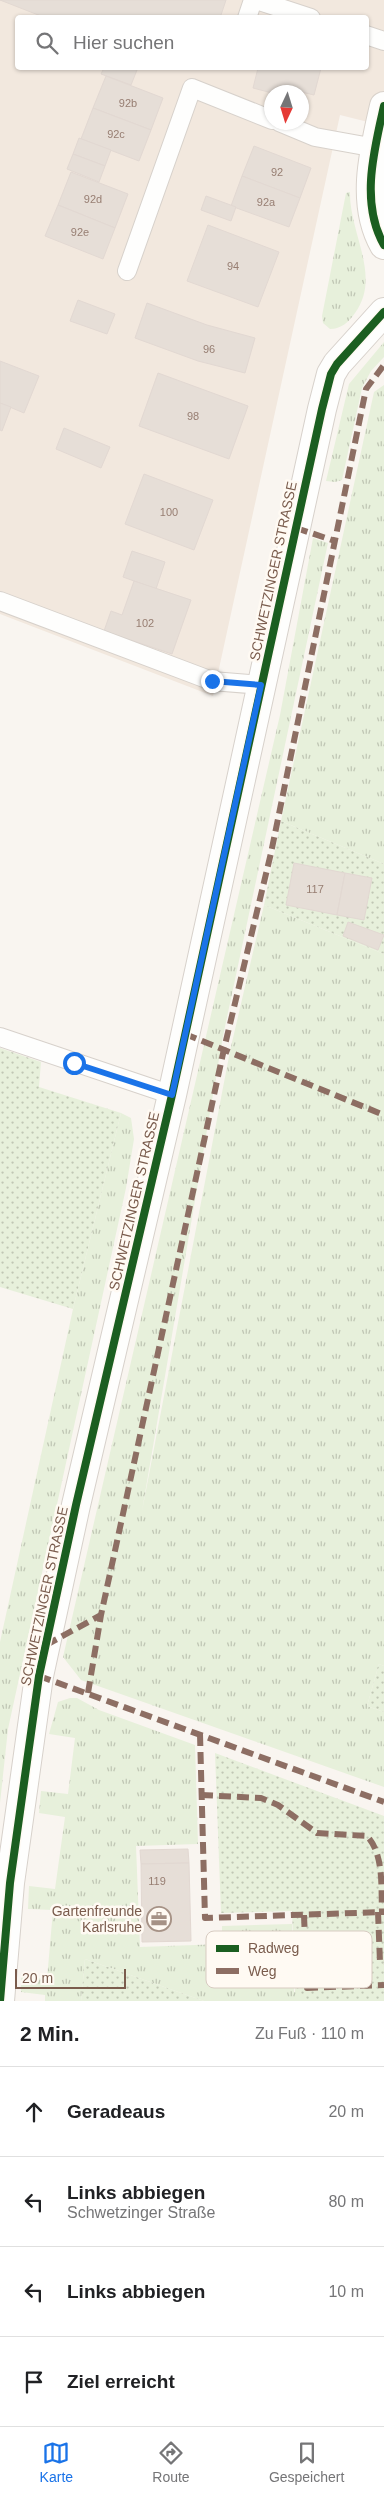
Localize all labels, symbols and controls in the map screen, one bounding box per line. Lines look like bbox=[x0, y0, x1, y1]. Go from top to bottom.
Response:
search box bbox=[15, 15, 369, 70]
icon: search bbox=[33, 29, 61, 57]
text: Hier suchen bbox=[73, 32, 174, 53]
north arrow bbox=[264, 85, 309, 130]
house number: 92b bbox=[119, 97, 137, 109]
house number: 92c bbox=[107, 128, 125, 140]
house number: 92 bbox=[271, 166, 283, 178]
house number: 92d bbox=[84, 193, 102, 205]
house number: 92a bbox=[257, 196, 276, 208]
house number: 92e bbox=[71, 226, 89, 238]
house number: 94 bbox=[227, 260, 239, 272]
house number: 96 bbox=[203, 343, 215, 355]
house number: 98 bbox=[187, 410, 199, 422]
street label: SCHWETZINGER STRASSE bbox=[246, 480, 300, 662]
house number: 100 bbox=[160, 506, 178, 518]
house number: 102 bbox=[136, 617, 154, 629]
route end bbox=[201, 670, 224, 693]
house number: 117 bbox=[306, 883, 324, 895]
route start bbox=[63, 1052, 86, 1075]
street label: SCHWETZINGER STRASSE bbox=[106, 1110, 162, 1292]
street label: SCHWETZINGER STRASSE bbox=[17, 1505, 71, 1687]
house number: 119 bbox=[148, 1875, 166, 1887]
place label: Gartenfreunde Karlsruhe bbox=[52, 1903, 142, 1935]
office icon: Gartenfreunde Karlsruhe bbox=[146, 1906, 172, 1932]
legend bbox=[206, 1931, 372, 1988]
text: Radweg bbox=[248, 1940, 299, 1956]
text: Weg bbox=[248, 1963, 277, 1979]
scale bar bbox=[15, 1966, 126, 1989]
text: 20 m bbox=[22, 1970, 53, 1986]
text: 2 Min. bbox=[20, 2022, 80, 2045]
text: Zu Fuß · 110 m bbox=[255, 2025, 364, 2042]
icon: ahead bbox=[20, 2098, 48, 2126]
text: Geradeaus bbox=[67, 2101, 165, 2122]
text: 20 m bbox=[328, 2103, 364, 2120]
text: Links abbiegen bbox=[67, 2182, 205, 2203]
icon: left bbox=[20, 2188, 48, 2216]
text: 80 m bbox=[328, 2193, 364, 2210]
text: Schwetzinger Straße bbox=[67, 2204, 216, 2221]
icon: left bbox=[20, 2278, 48, 2306]
text: Links abbiegen bbox=[67, 2281, 205, 2302]
text: 10 m bbox=[328, 2283, 364, 2300]
icon: arrive bbox=[20, 2368, 48, 2396]
text: Ziel erreicht bbox=[67, 2371, 175, 2392]
tab: Karte bbox=[40, 2439, 73, 2485]
tab: Route bbox=[152, 2439, 190, 2485]
tab: Gespeichert bbox=[269, 2439, 344, 2485]

